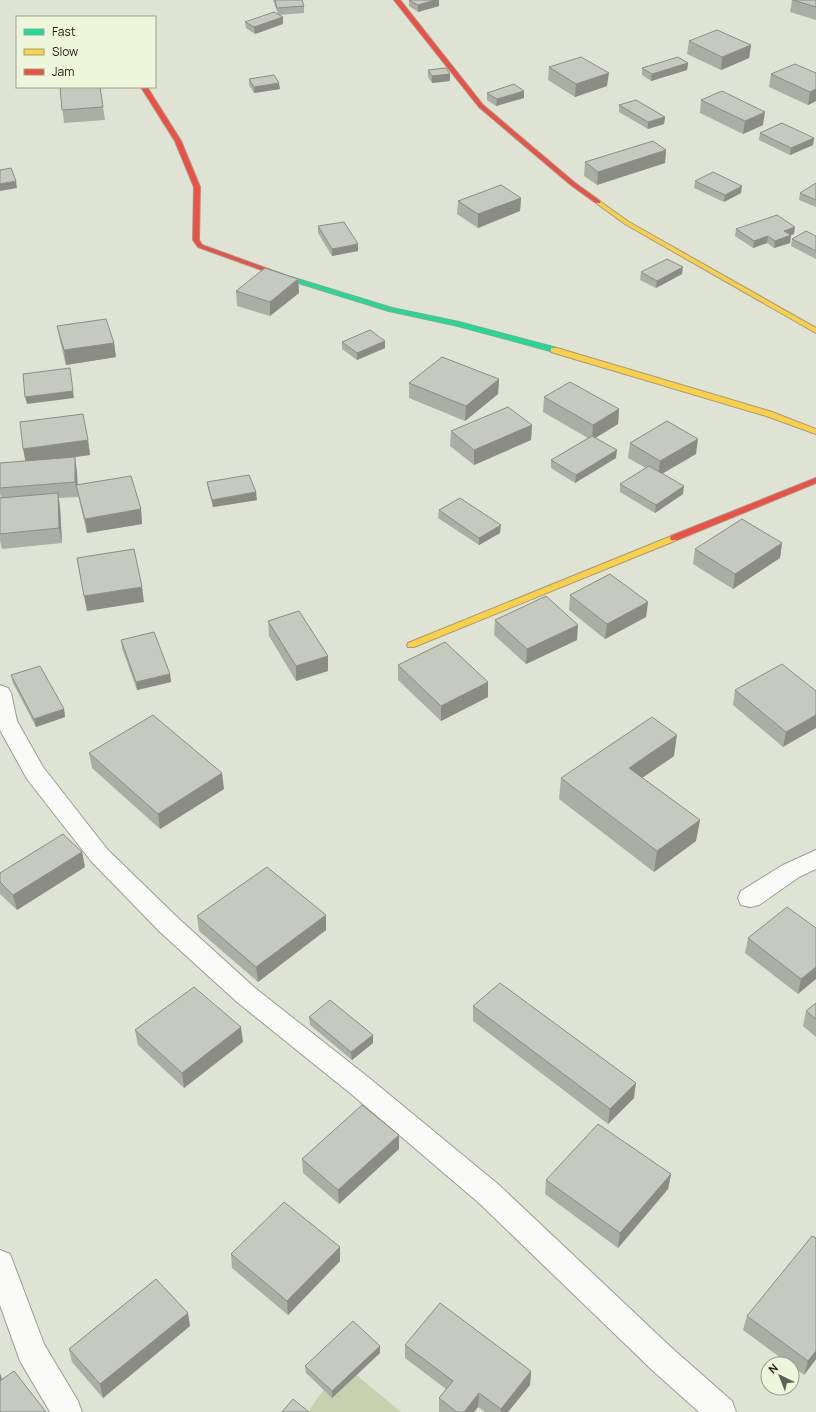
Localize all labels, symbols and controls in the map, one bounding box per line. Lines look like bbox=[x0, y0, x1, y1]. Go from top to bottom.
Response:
legend bbox=[16, 16, 156, 88]
text: Fast bbox=[52, 23, 76, 40]
text: Slow bbox=[52, 43, 78, 60]
text: Jam bbox=[52, 63, 74, 80]
north arrow bbox=[760, 1356, 800, 1396]
text: N bbox=[765, 1360, 781, 1377]

